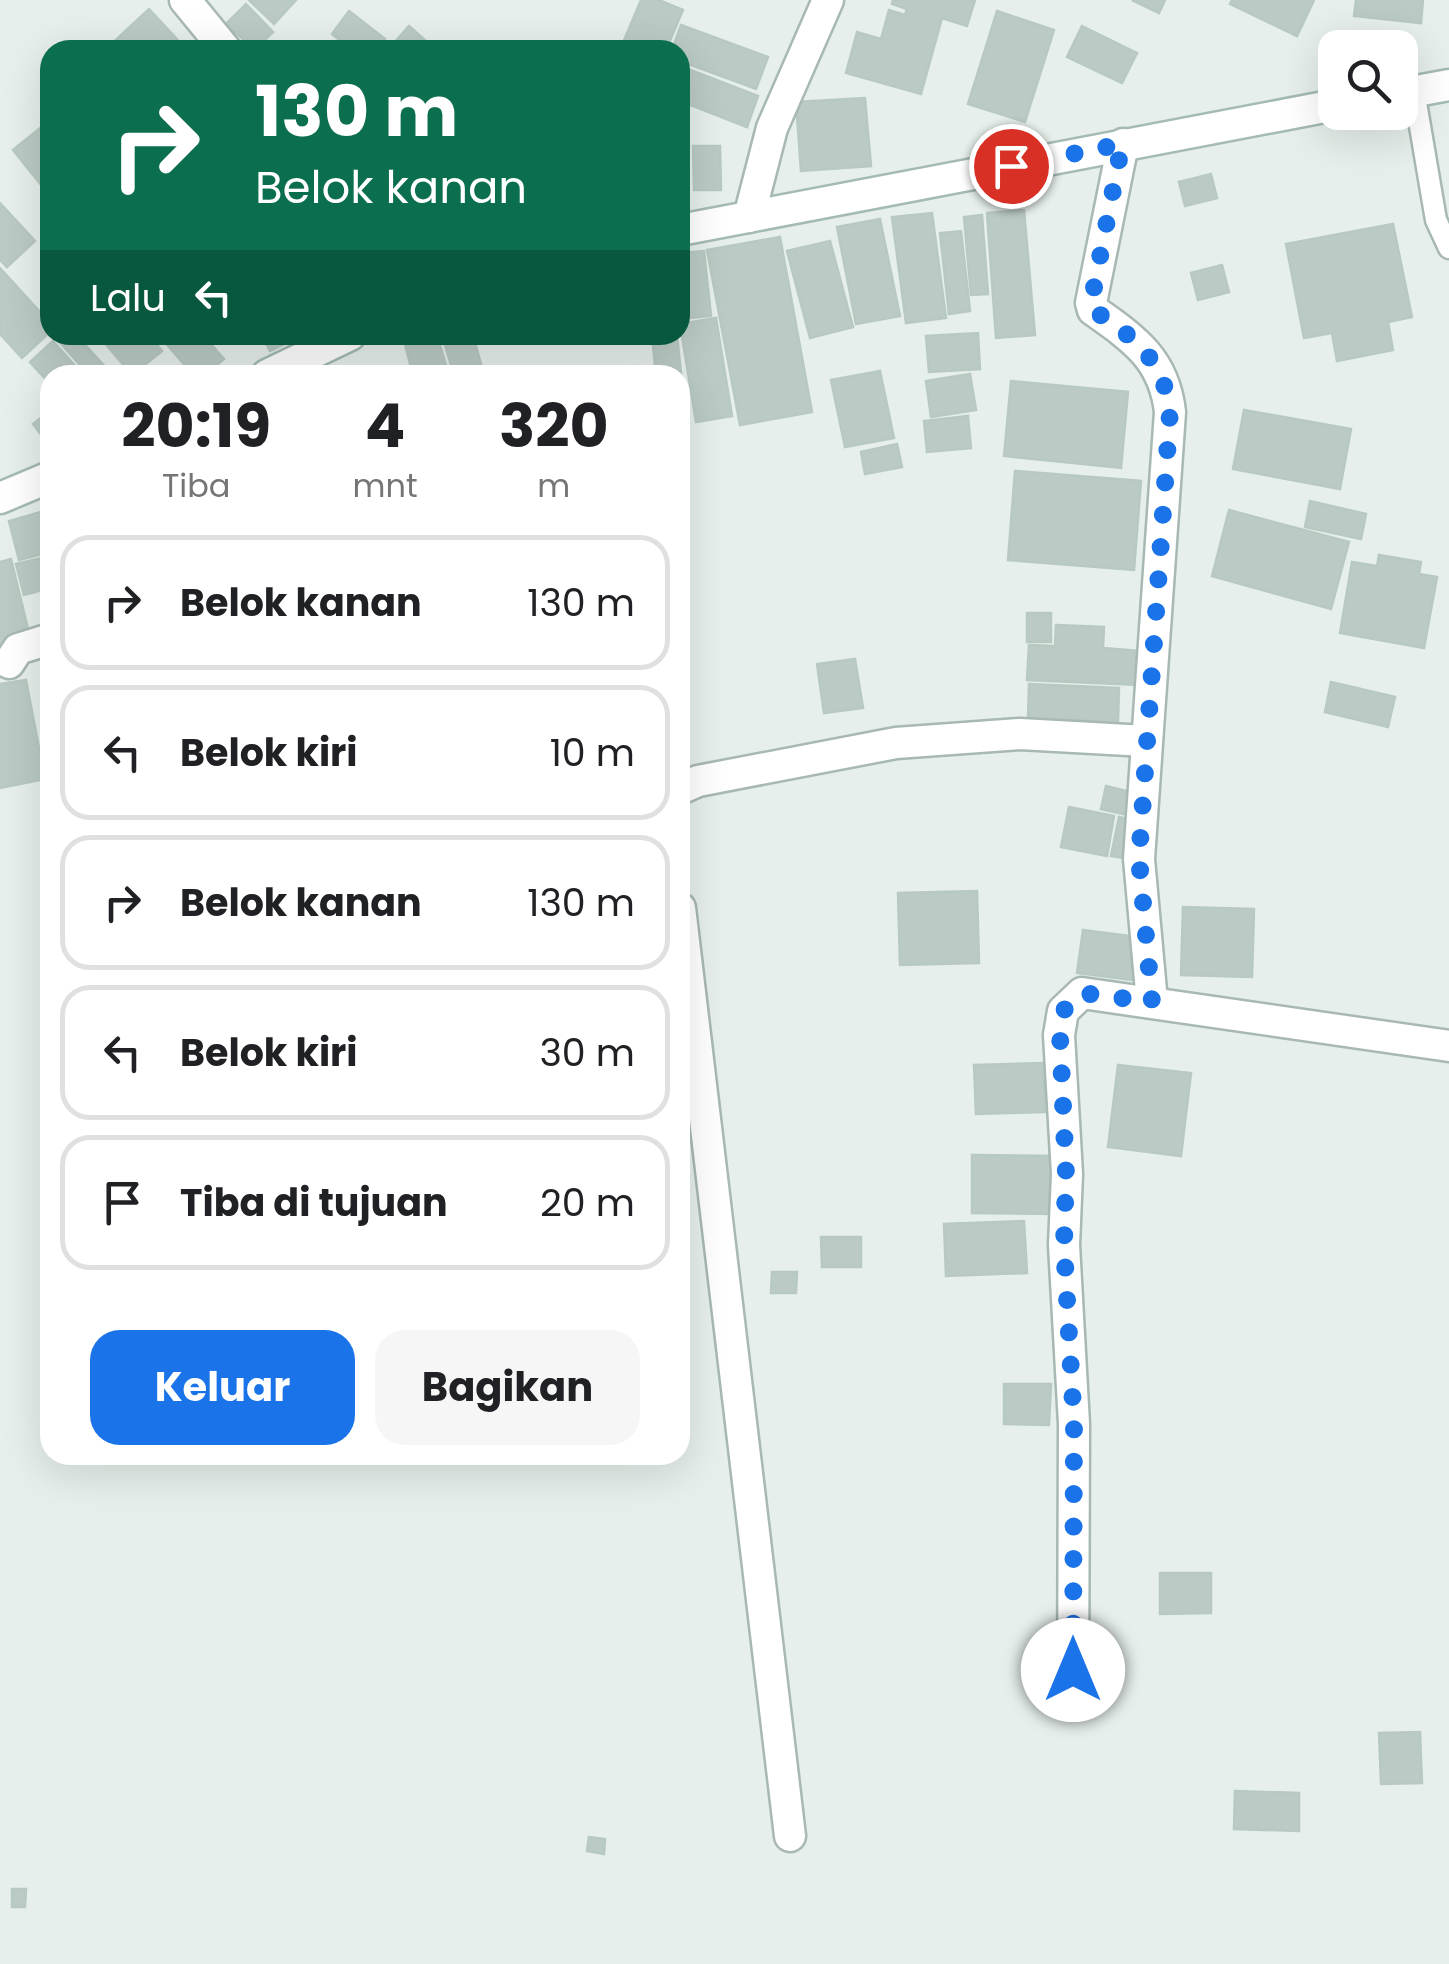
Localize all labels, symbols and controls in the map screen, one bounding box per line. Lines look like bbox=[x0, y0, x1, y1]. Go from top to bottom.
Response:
map controls bbox=[1318, 30, 1418, 130]
button: search bbox=[1318, 30, 1418, 130]
text: 130 m bbox=[255, 62, 458, 161]
icon: right bbox=[90, 80, 220, 210]
pin bbox=[969, 124, 1054, 209]
icon: arrive bbox=[984, 139, 1039, 194]
text: Belok kanan bbox=[255, 156, 527, 219]
icon: left bbox=[186, 270, 241, 325]
text: Lalu bbox=[90, 271, 166, 324]
text: 20:19 bbox=[121, 384, 271, 468]
text: 4 bbox=[365, 384, 405, 468]
text: 320 bbox=[499, 384, 609, 468]
text: Tiba bbox=[162, 463, 231, 508]
text: mnt bbox=[353, 463, 418, 508]
text: m bbox=[537, 463, 570, 508]
icon: right bbox=[95, 575, 150, 630]
text: Belok kanan bbox=[180, 576, 422, 629]
text: 130 m bbox=[527, 576, 635, 629]
icon: left bbox=[95, 725, 150, 780]
text: Belok kiri bbox=[180, 726, 358, 779]
text: 10 m bbox=[550, 726, 635, 779]
icon: right bbox=[95, 875, 150, 930]
text: Belok kanan bbox=[180, 876, 422, 929]
text: 130 m bbox=[527, 876, 635, 929]
icon: left bbox=[95, 1025, 150, 1080]
text: Belok kiri bbox=[180, 1026, 358, 1079]
text: 30 m bbox=[539, 1026, 635, 1079]
icon: arrive bbox=[95, 1175, 150, 1230]
text: Tiba di tujuan bbox=[180, 1176, 448, 1229]
text: 20 m bbox=[540, 1176, 635, 1229]
button: Keluar bbox=[90, 1330, 355, 1445]
button: Bagikan bbox=[375, 1330, 640, 1445]
position arrow bbox=[1021, 1618, 1125, 1722]

